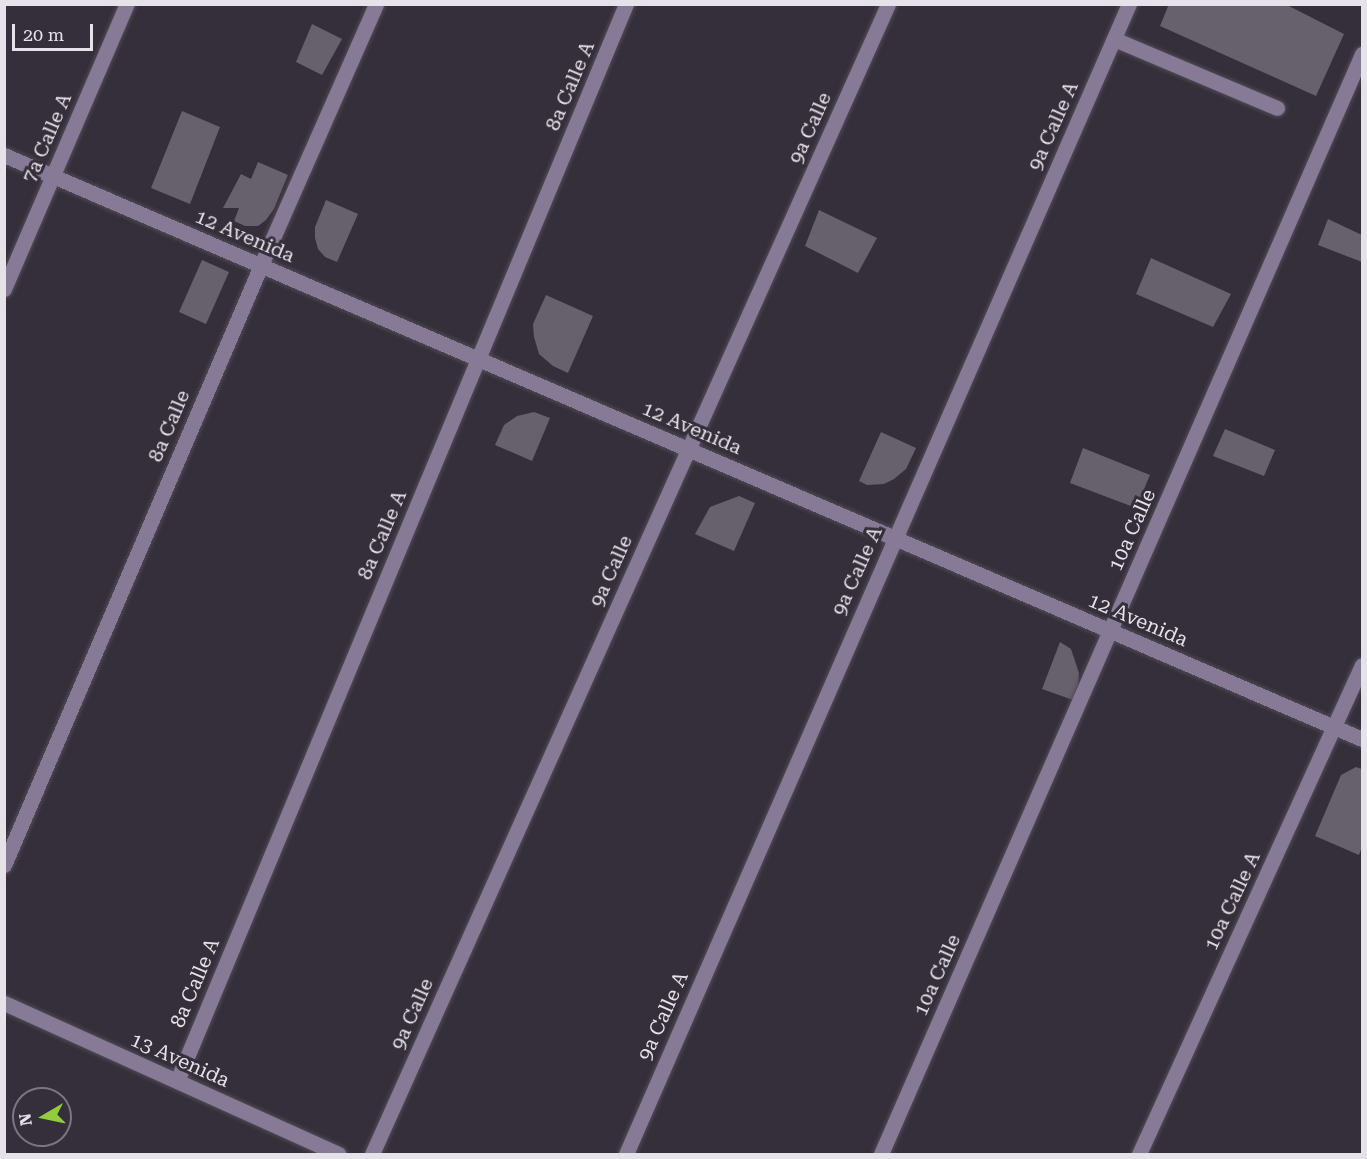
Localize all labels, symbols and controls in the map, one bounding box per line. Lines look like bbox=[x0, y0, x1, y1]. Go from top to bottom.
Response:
scale bar bbox=[15, 12, 96, 50]
text: 20 m bbox=[23, 24, 64, 45]
street label: 8a Calle A bbox=[540, 38, 600, 134]
street label: 9a Calle A bbox=[1023, 78, 1083, 174]
street label: 9a Calle bbox=[784, 89, 836, 167]
street label: 7a Calle A bbox=[17, 90, 77, 186]
street label: 12 Avenida bbox=[192, 204, 298, 268]
street label: 8a Calle bbox=[143, 387, 195, 465]
street label: 12 Avenida bbox=[639, 396, 745, 460]
street label: 10a Calle bbox=[1103, 485, 1161, 575]
street label: 8a Calle A bbox=[352, 487, 412, 583]
street label: 9a Calle A bbox=[827, 523, 887, 619]
street label: 9a Calle bbox=[585, 532, 637, 610]
street label: 12 Avenida bbox=[1085, 588, 1191, 652]
street label: 10a Calle A bbox=[1199, 848, 1265, 954]
street label: 10a Calle bbox=[908, 930, 966, 1020]
street label: 8a Calle A bbox=[165, 935, 225, 1031]
street label: 9a Calle A bbox=[633, 968, 693, 1064]
street label: 9a Calle bbox=[386, 975, 438, 1053]
street label: 13 Avenida bbox=[127, 1027, 233, 1093]
north arrow bbox=[12, 1087, 72, 1147]
text: N bbox=[15, 1112, 36, 1127]

